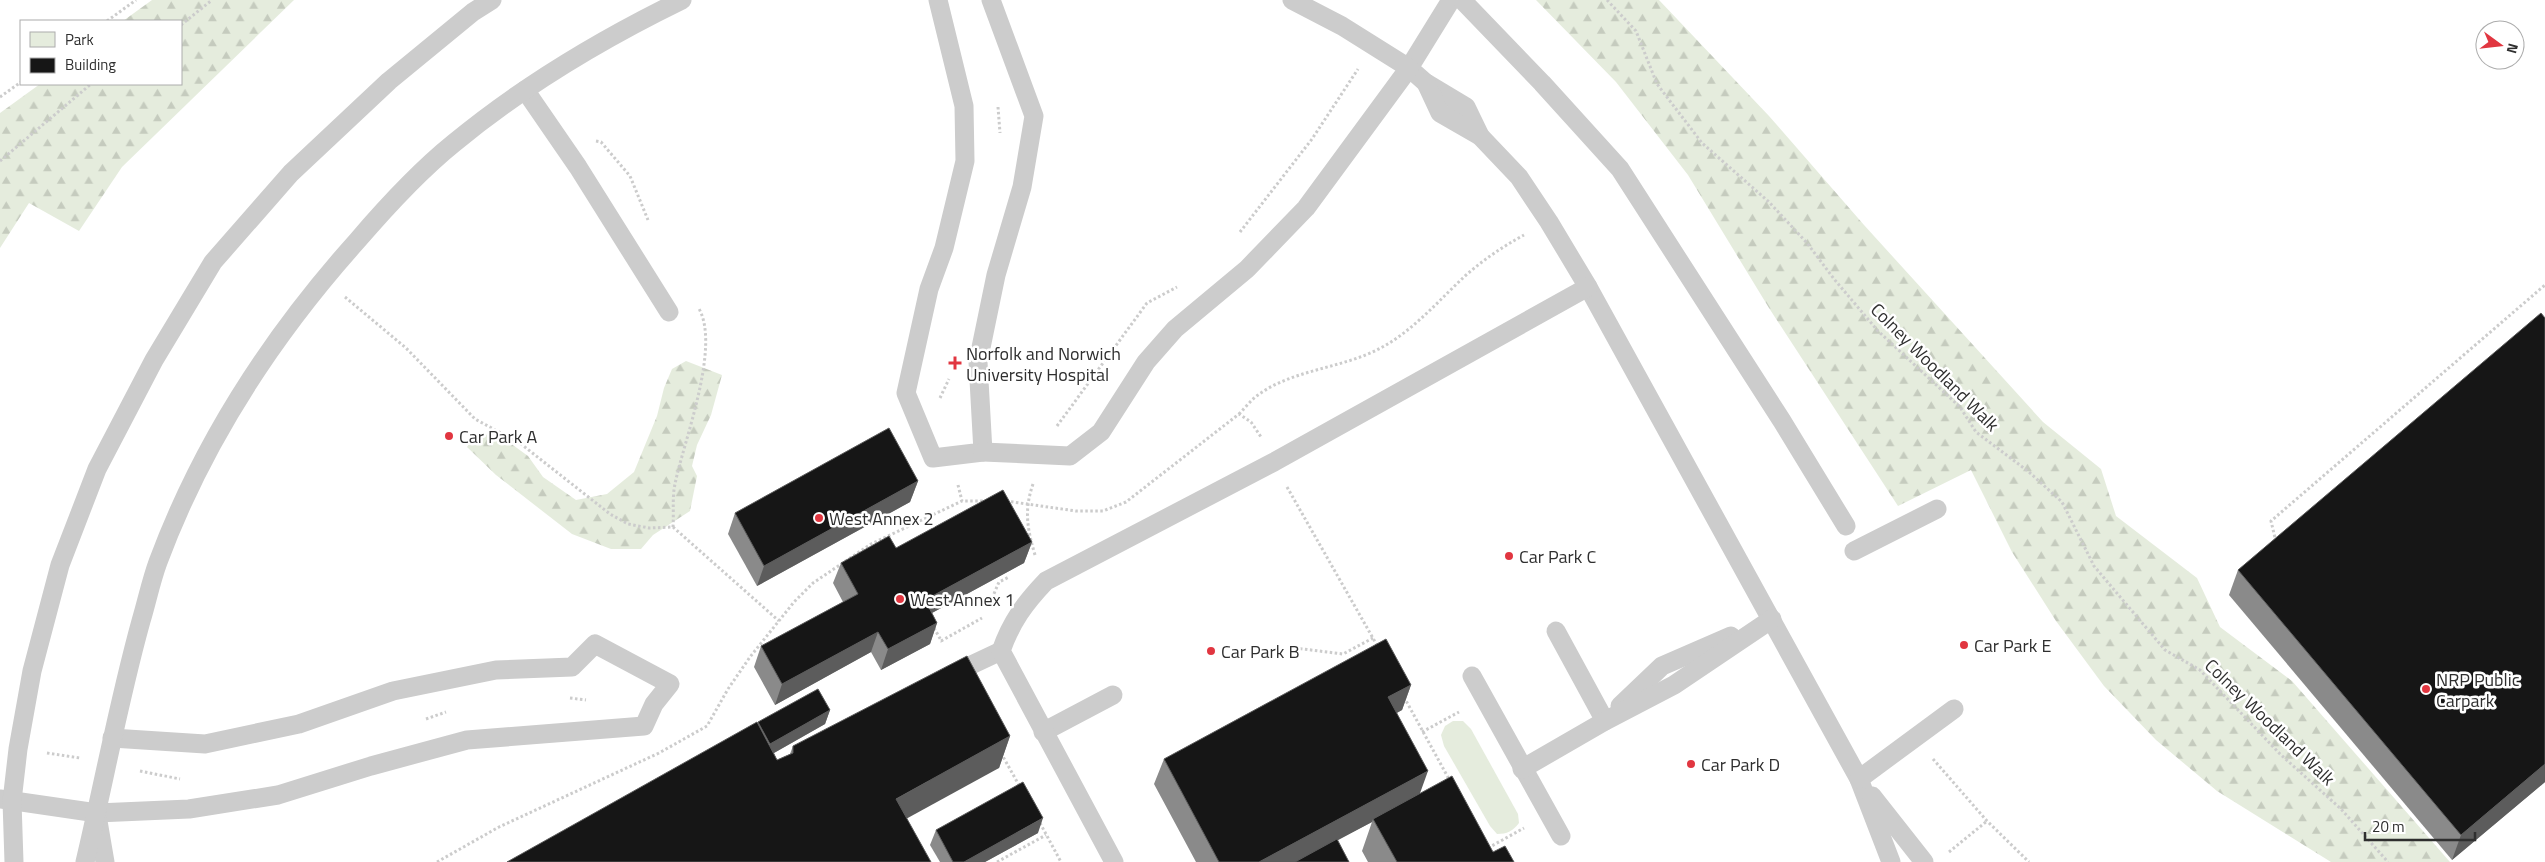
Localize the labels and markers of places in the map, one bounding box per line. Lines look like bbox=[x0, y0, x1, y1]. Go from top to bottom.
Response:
place label: Norfolk and Norwich University Hospital bbox=[966, 340, 1121, 388]
marker: Norfolk and Norwich University Hospital bbox=[948, 356, 962, 370]
place label: Car Park A bbox=[459, 423, 537, 450]
marker: Car Park A bbox=[443, 430, 455, 442]
place label: West Annex 2 bbox=[829, 505, 934, 532]
marker: West Annex 2 bbox=[813, 512, 825, 524]
place label: Car Park C bbox=[1519, 543, 1596, 570]
marker: Car Park C bbox=[1503, 550, 1515, 562]
place label: West Annex 1 bbox=[910, 586, 1015, 613]
marker: West Annex 1 bbox=[894, 593, 906, 605]
place label: Car Park E bbox=[1974, 632, 2051, 659]
place label: Car Park B bbox=[1221, 638, 1300, 665]
marker: Car Park E bbox=[1958, 639, 1970, 651]
marker: Car Park B bbox=[1205, 645, 1217, 657]
place label: NRP Public Carpark bbox=[2436, 666, 2520, 714]
marker: NRP Public Carpark bbox=[2420, 683, 2432, 695]
place label: Car Park D bbox=[1701, 751, 1780, 778]
marker: Car Park D bbox=[1685, 758, 1697, 770]

